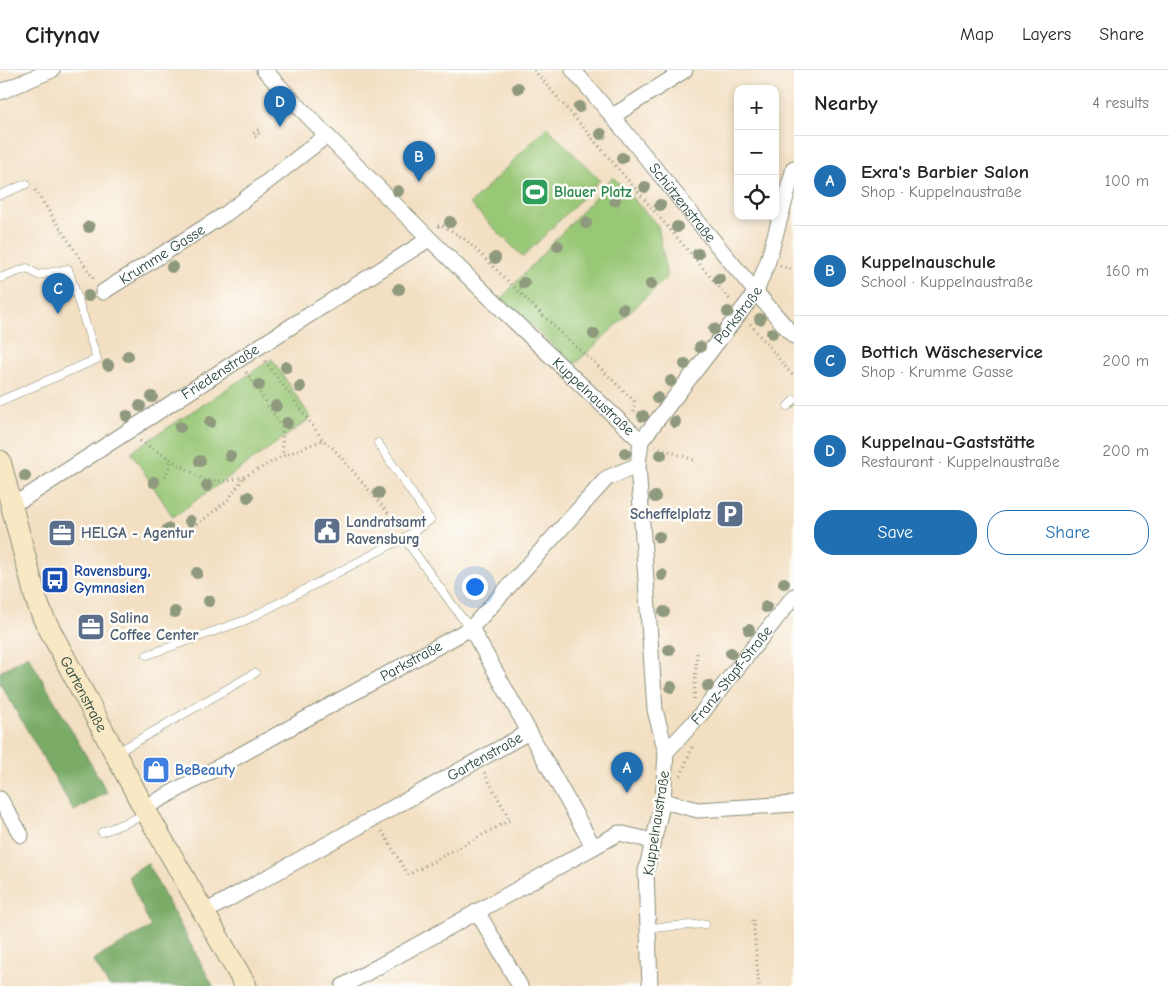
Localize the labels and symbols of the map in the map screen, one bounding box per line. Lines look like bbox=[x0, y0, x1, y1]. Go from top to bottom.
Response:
pin: D bbox=[264, 86, 296, 127]
pin: B bbox=[403, 141, 435, 182]
street label: Schützenstraße bbox=[645, 159, 720, 246]
sports icon: Blauer Platz bbox=[520, 177, 550, 207]
place label: Blauer Platz bbox=[554, 183, 632, 201]
street label: Krumme Gasse bbox=[116, 220, 209, 288]
pin: C bbox=[42, 273, 74, 314]
street label: Parkstraße bbox=[710, 284, 766, 348]
street label: Friedenstraße bbox=[178, 340, 263, 403]
street label: Kuppelnaustraße bbox=[549, 354, 639, 440]
parking icon: Scheffelplatz bbox=[715, 499, 745, 529]
place label: Scheffelplatz bbox=[630, 505, 712, 523]
place label: Landratsamt Ravensburg bbox=[346, 513, 427, 548]
public building icon: Landratsamt Ravensburg bbox=[312, 516, 342, 546]
office icon: HELGA - Agentur bbox=[47, 518, 77, 548]
place label: HELGA - Agentur bbox=[81, 524, 194, 542]
place label: Ravensburg, Gymnasien bbox=[74, 562, 151, 597]
bus stop icon: Ravensburg, Gymnasien bbox=[40, 565, 70, 595]
your location bbox=[462, 574, 488, 600]
place label: Salina Coffee Center bbox=[110, 609, 199, 644]
office icon: Salina Coffee Center bbox=[76, 612, 106, 642]
street label: Franz-Stapf-Straße bbox=[687, 622, 776, 729]
street label: Parkstraße bbox=[377, 636, 446, 685]
street label: Gartenstraße bbox=[56, 653, 111, 736]
street label: Gartenstraße bbox=[444, 728, 526, 785]
pin: A bbox=[611, 752, 643, 793]
shop icon: BeBeauty bbox=[141, 755, 171, 785]
place label: BeBeauty bbox=[175, 761, 235, 779]
street label: Kuppelnaustraße bbox=[639, 769, 673, 877]

